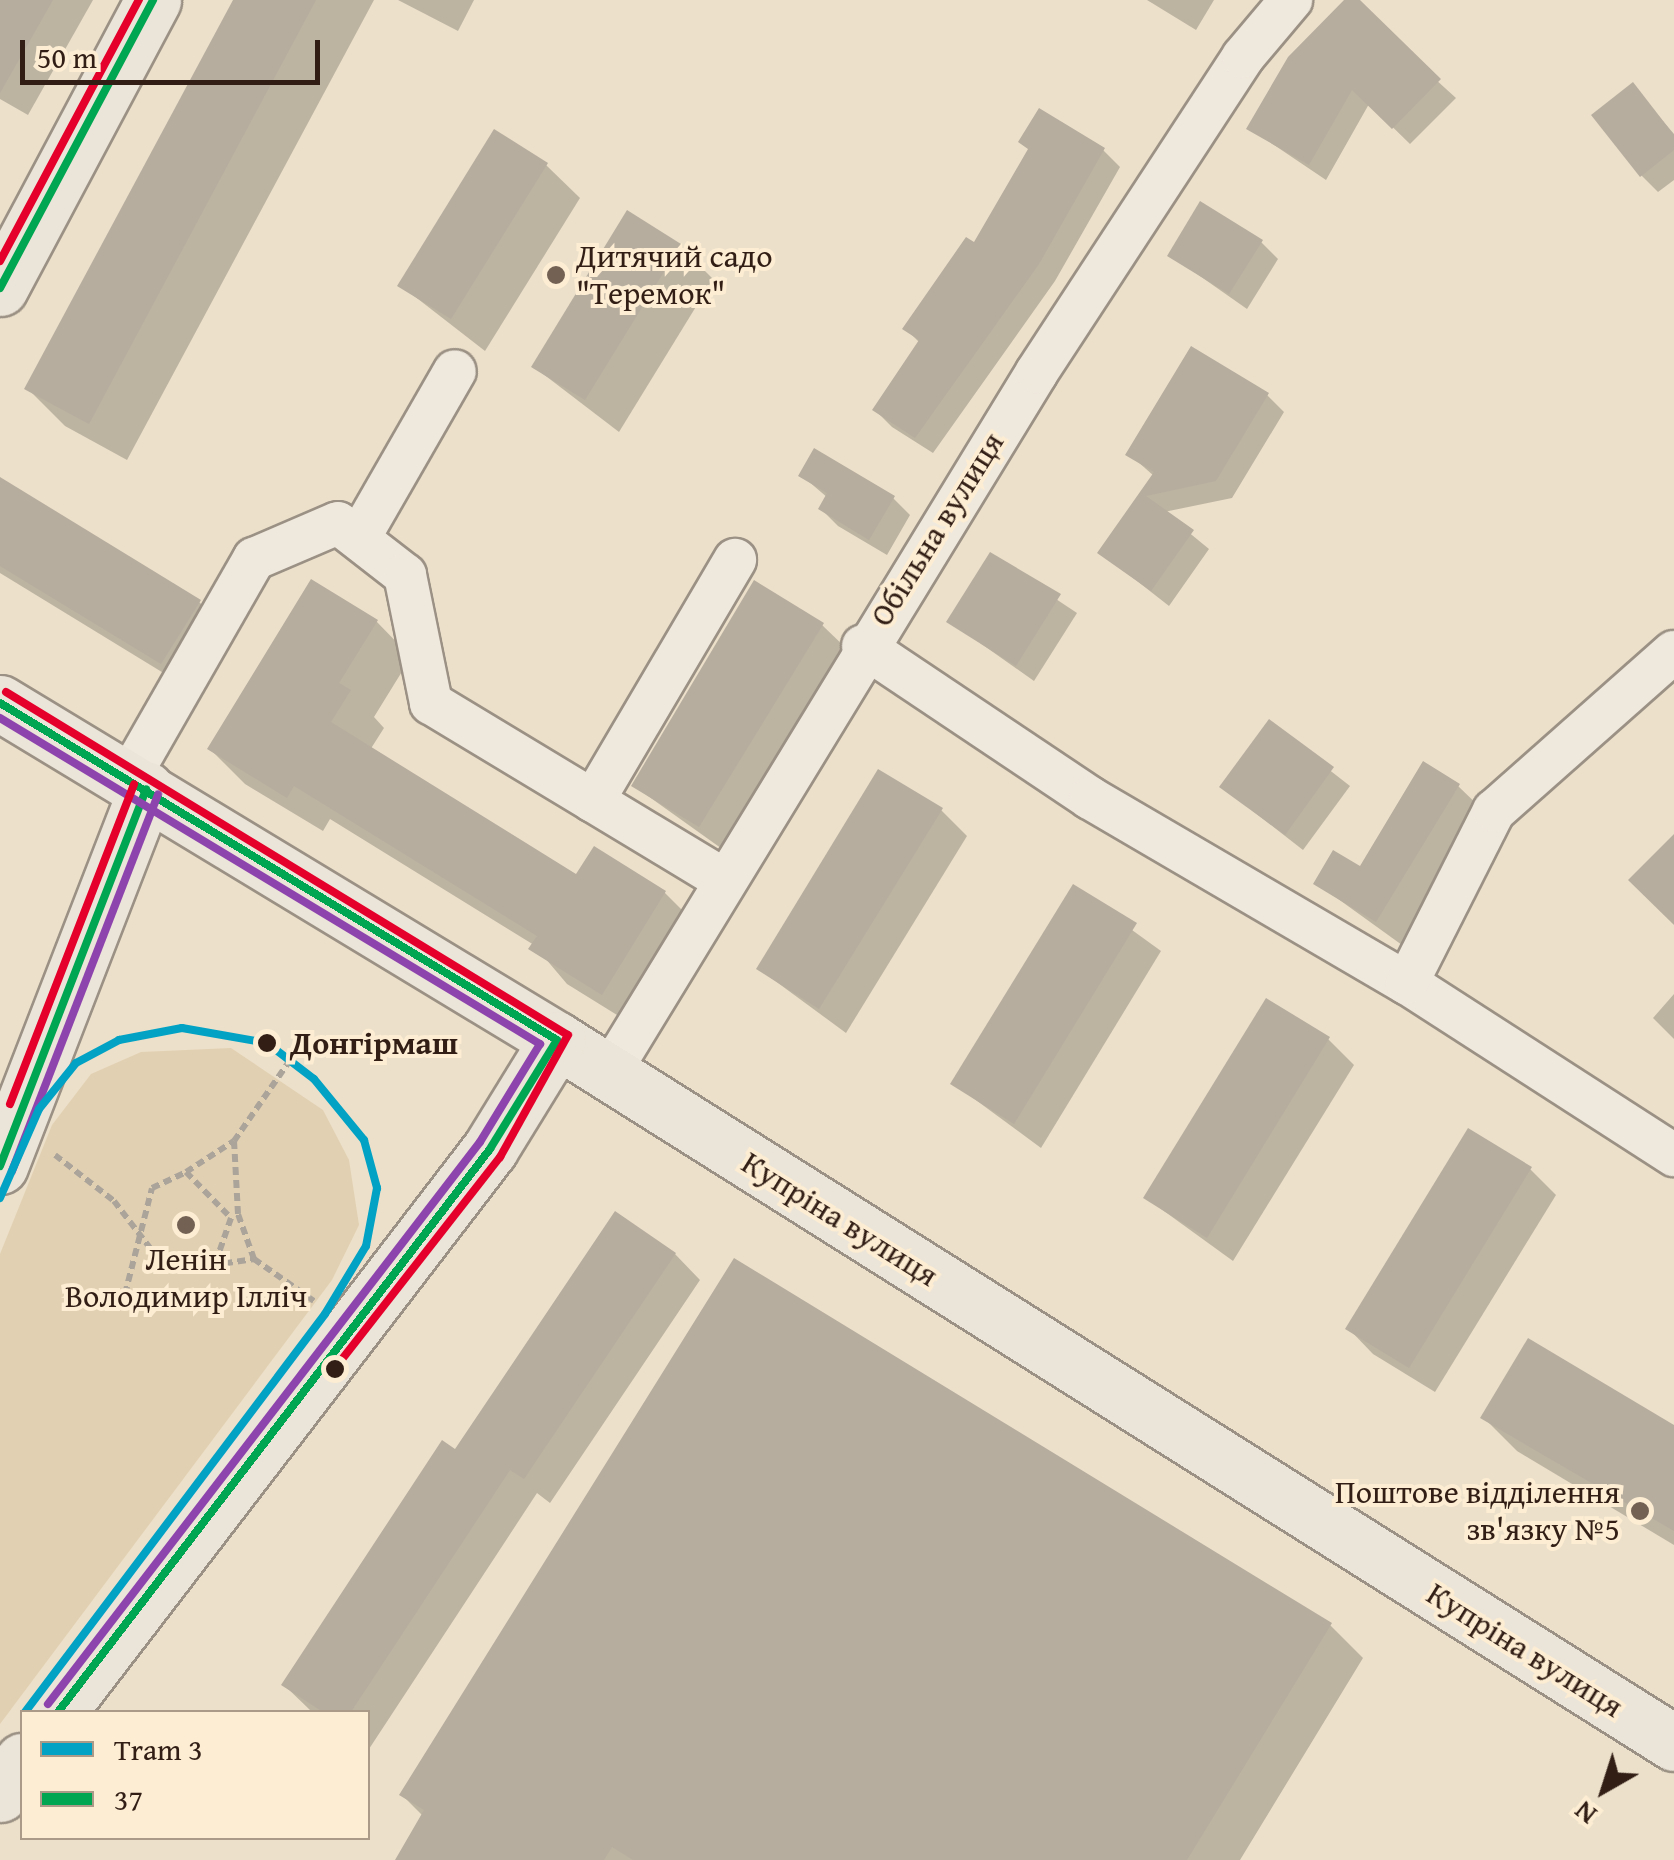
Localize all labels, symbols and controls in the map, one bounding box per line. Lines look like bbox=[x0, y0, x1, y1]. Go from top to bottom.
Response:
scale bar bbox=[25, 20, 325, 82]
text: 50 m bbox=[37, 35, 97, 79]
place label: Дитячий садо "Теремок" bbox=[576, 238, 773, 313]
marker: Дитячий садо "Теремок" bbox=[545, 264, 567, 286]
street label: Обільна вулиця bbox=[862, 425, 1012, 633]
place label: Донгірмаш bbox=[290, 1024, 458, 1062]
marker: Донгірмаш bbox=[254, 1030, 280, 1056]
street label: Купріна вулиця bbox=[735, 1143, 945, 1295]
marker: Ленін Володимир Ілліч bbox=[175, 1214, 197, 1236]
place label: Ленін Володимир Ілліч bbox=[65, 1241, 307, 1316]
unlabelled marker bbox=[325, 1359, 345, 1379]
place label: Поштове відділення зв'язку №5 bbox=[1335, 1474, 1620, 1549]
marker: Поштове відділення зв'язку №5 bbox=[1629, 1500, 1651, 1522]
street label: Купріна вулиця bbox=[1420, 1574, 1630, 1726]
legend bbox=[20, 1710, 370, 1840]
text: Tram 3 bbox=[114, 1727, 203, 1771]
north arrow bbox=[1554, 1740, 1654, 1840]
text: 37 bbox=[114, 1777, 143, 1821]
text: N bbox=[1565, 1792, 1605, 1836]

